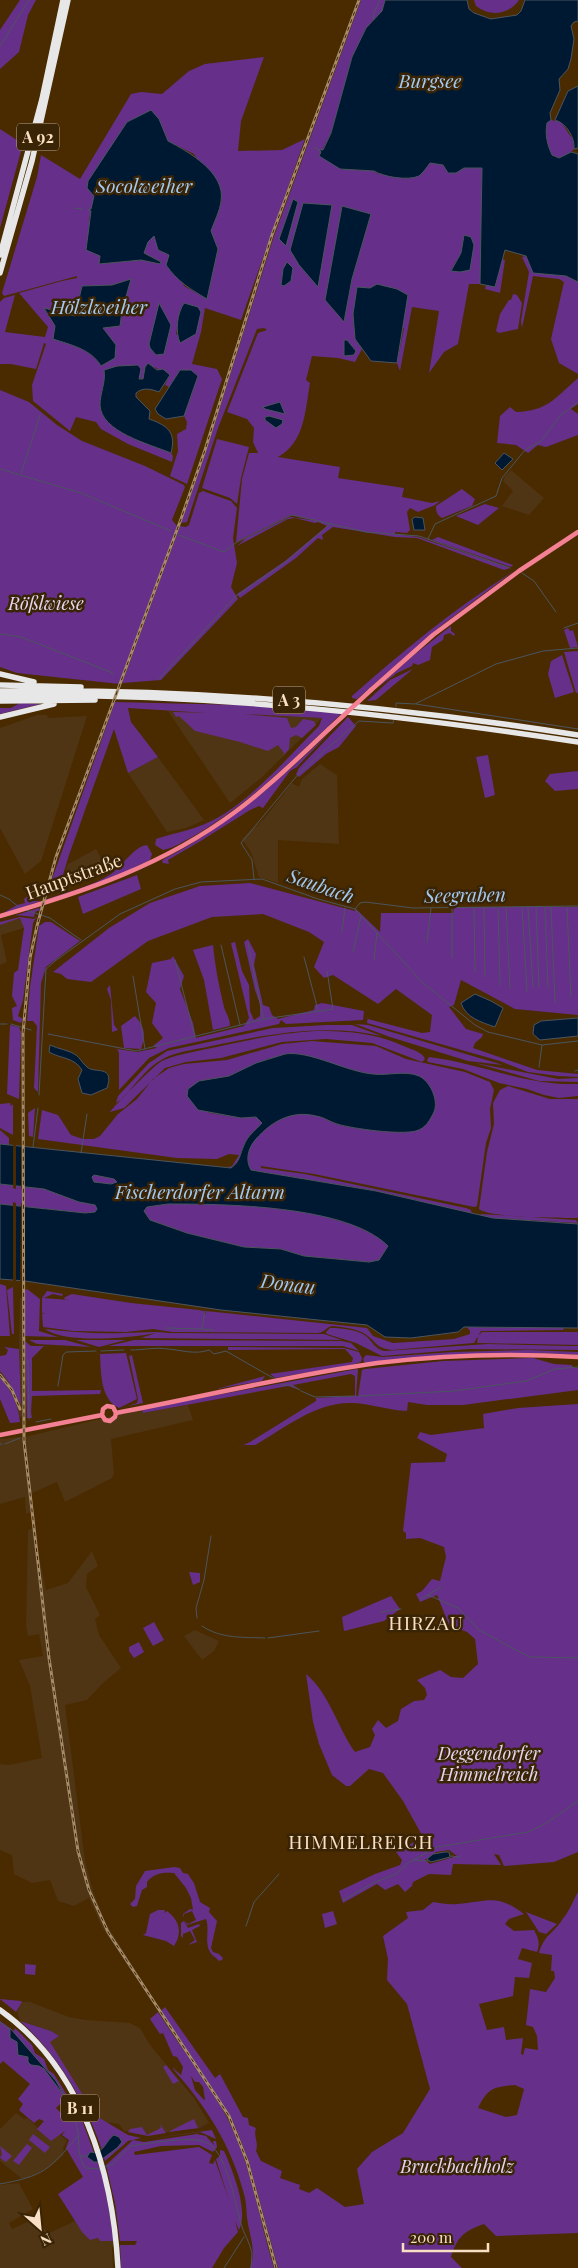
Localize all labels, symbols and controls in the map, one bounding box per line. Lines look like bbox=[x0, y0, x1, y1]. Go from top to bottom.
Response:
water label: Burgsee bbox=[398, 67, 461, 93]
road number: A 92 bbox=[17, 124, 59, 150]
water label: Socolweiher bbox=[95, 172, 193, 198]
water label: Hölzlweiher bbox=[50, 293, 148, 319]
park label: Rößlwiese bbox=[7, 591, 84, 615]
road number: A 3 bbox=[273, 686, 305, 714]
street label: Hauptstraße bbox=[22, 848, 125, 905]
water label: Saubach bbox=[283, 861, 358, 909]
water label: Seegraben bbox=[423, 880, 506, 908]
water label: Fischerdorfer Altarm bbox=[114, 1178, 285, 1204]
water label: Donau bbox=[258, 1267, 317, 1299]
district label: HIRZAU bbox=[388, 1609, 464, 1635]
park label: Deggendorfer Himmelreich bbox=[437, 1741, 542, 1786]
district label: HIMMELREICH bbox=[288, 1828, 434, 1854]
road number: B 11 bbox=[61, 2094, 99, 2122]
park label: Bruckbachholz bbox=[399, 2154, 515, 2178]
north arrow bbox=[15, 2203, 65, 2253]
scale bar bbox=[403, 2220, 488, 2252]
text: 200 m bbox=[410, 2227, 453, 2247]
text: N bbox=[37, 2229, 55, 2251]

